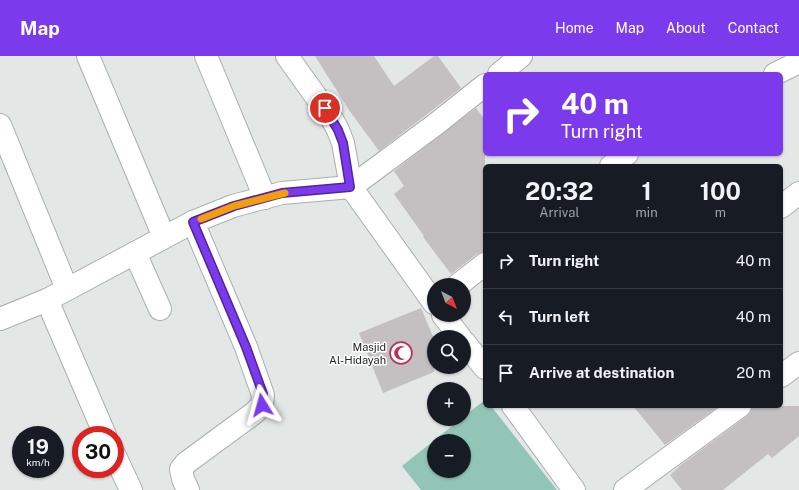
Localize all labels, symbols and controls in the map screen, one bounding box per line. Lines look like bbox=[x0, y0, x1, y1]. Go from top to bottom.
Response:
text: Map bbox=[20, 17, 60, 39]
text: Home bbox=[555, 20, 594, 36]
text: Map bbox=[616, 20, 644, 36]
text: About bbox=[666, 20, 706, 36]
text: Contact bbox=[728, 20, 779, 36]
text: 40 m bbox=[561, 87, 629, 120]
icon: right bbox=[495, 88, 547, 140]
pin bbox=[308, 91, 342, 125]
icon: arrive bbox=[314, 97, 336, 119]
text: Turn right bbox=[561, 121, 643, 142]
text: 20:32 bbox=[525, 177, 593, 205]
text: 1 bbox=[641, 177, 652, 205]
text: 100 bbox=[700, 177, 741, 205]
text: Arrival bbox=[539, 205, 579, 220]
text: min bbox=[636, 205, 658, 220]
text: m bbox=[715, 205, 726, 220]
icon: right bbox=[495, 250, 517, 272]
text: Turn right bbox=[529, 252, 599, 269]
text: 40 m bbox=[736, 252, 771, 269]
north arrow bbox=[427, 278, 471, 322]
map controls bbox=[427, 278, 471, 478]
icon: left bbox=[495, 306, 517, 328]
text: Turn left bbox=[529, 308, 590, 325]
text: 40 m bbox=[736, 308, 771, 325]
button: search bbox=[427, 330, 471, 374]
mosque icon: Masjid Al-Hidayah bbox=[388, 340, 414, 366]
place label: Masjid Al-Hidayah bbox=[329, 341, 386, 366]
icon: arrive bbox=[495, 362, 517, 384]
text: Arrive at destination bbox=[529, 364, 674, 381]
text: 20 m bbox=[736, 364, 771, 381]
button: + bbox=[427, 382, 471, 426]
position arrow bbox=[241, 384, 283, 426]
speed limit sign: 30 bbox=[72, 426, 124, 478]
button: − bbox=[427, 434, 471, 478]
text: 19 bbox=[27, 435, 49, 459]
text: km/h bbox=[26, 456, 50, 468]

